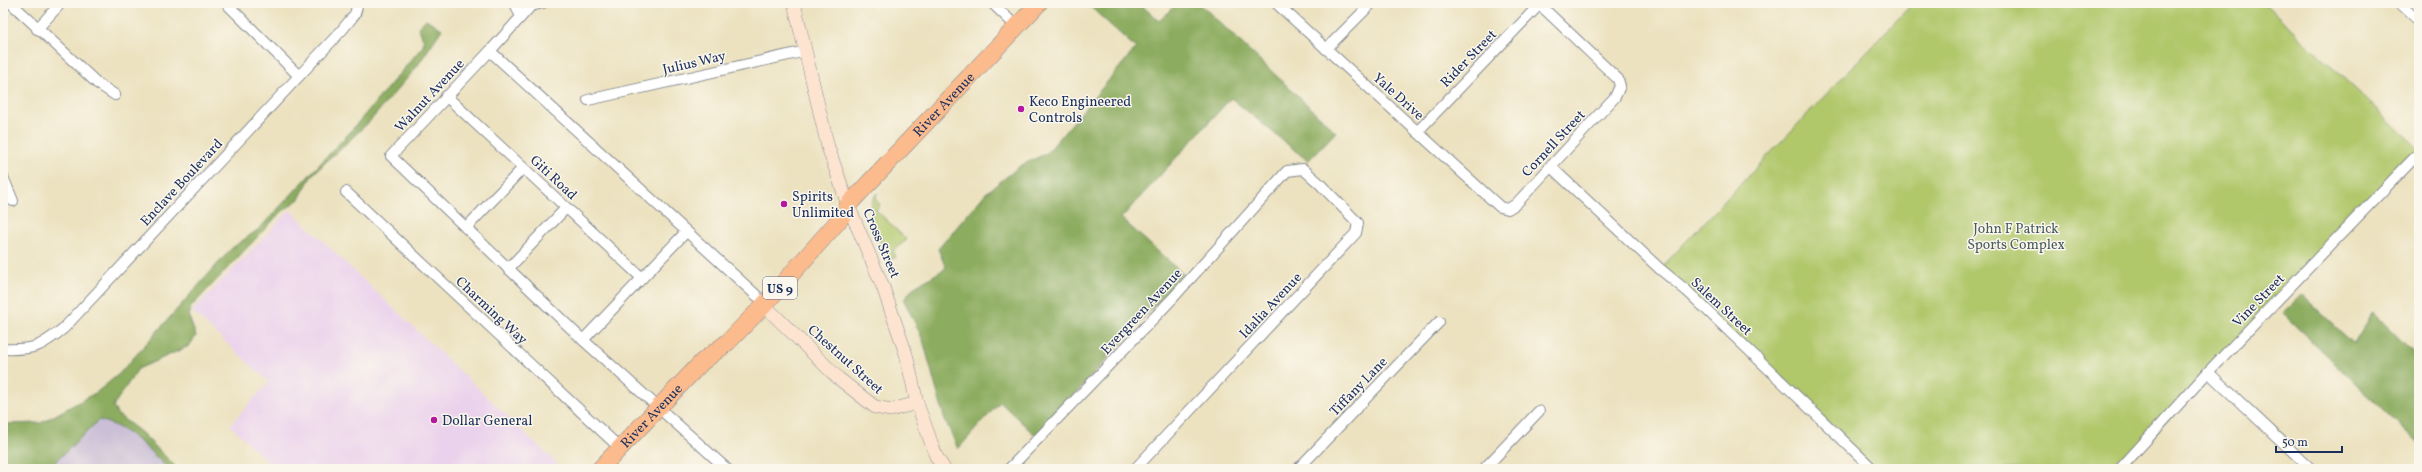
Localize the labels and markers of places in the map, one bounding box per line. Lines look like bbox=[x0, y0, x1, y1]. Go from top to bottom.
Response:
place label: Keco Engineered Controls bbox=[1029, 93, 1131, 128]
marker: Keco Engineered Controls bbox=[1016, 104, 1026, 114]
place label: Spirits Unlimited bbox=[792, 188, 854, 223]
marker: Spirits Unlimited bbox=[779, 199, 789, 209]
place label: Dollar General bbox=[442, 412, 532, 431]
marker: Dollar General bbox=[429, 415, 439, 425]

